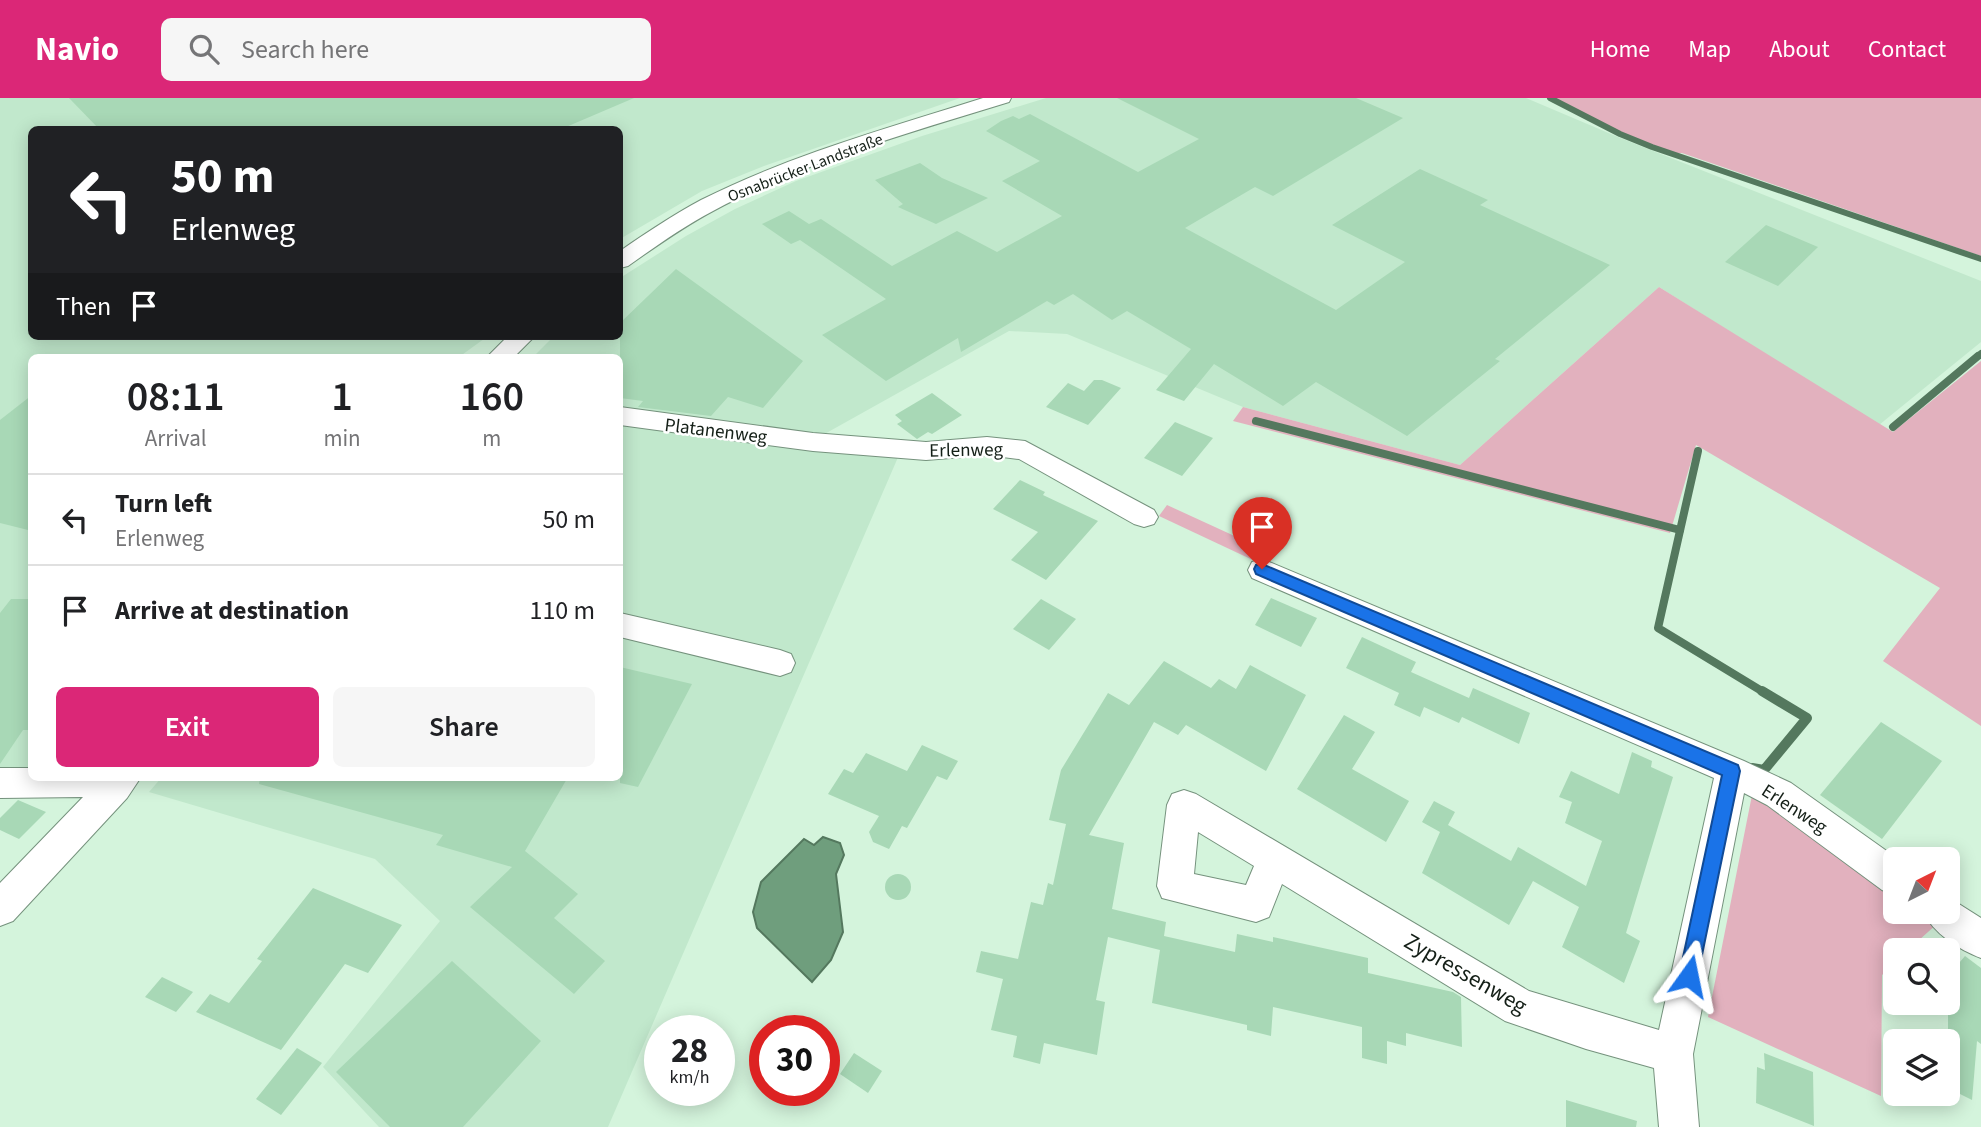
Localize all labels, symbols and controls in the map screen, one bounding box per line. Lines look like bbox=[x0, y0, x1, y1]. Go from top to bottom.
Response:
search box bbox=[161, 18, 651, 81]
text: Navio bbox=[35, 26, 119, 73]
icon: search bbox=[185, 30, 223, 68]
text: Search here bbox=[241, 31, 369, 68]
text: Home bbox=[1590, 32, 1650, 67]
text: Map bbox=[1688, 32, 1731, 67]
text: About bbox=[1769, 32, 1830, 67]
text: Contact bbox=[1868, 32, 1946, 67]
street label: Osnabrücker Landstraße bbox=[725, 128, 886, 208]
text: 50 m bbox=[171, 142, 275, 212]
icon: left bbox=[56, 154, 147, 245]
text: Erlenweg bbox=[171, 207, 295, 253]
icon: arrive bbox=[125, 287, 163, 325]
text: Then bbox=[56, 288, 111, 325]
text: 08:11 bbox=[127, 367, 225, 427]
text: 1 bbox=[331, 367, 353, 427]
text: 160 bbox=[460, 367, 524, 427]
street label: Platanenweg bbox=[663, 412, 769, 451]
text: Arrival bbox=[145, 422, 207, 455]
text: min bbox=[323, 422, 361, 455]
text: m bbox=[482, 422, 501, 455]
street label: Erlenweg bbox=[929, 436, 1004, 465]
text: Turn left bbox=[115, 485, 212, 522]
pin bbox=[1232, 497, 1292, 569]
icon: left bbox=[56, 501, 94, 539]
text: 50 m bbox=[542, 501, 595, 538]
icon: arrive bbox=[1243, 508, 1281, 546]
text: Erlenweg bbox=[115, 522, 204, 555]
icon: arrive bbox=[56, 592, 94, 630]
text: Arrive at destination bbox=[115, 592, 349, 629]
text: 110 m bbox=[529, 592, 595, 629]
button: Exit bbox=[56, 687, 319, 767]
button: Share bbox=[333, 687, 595, 767]
street label: Erlenweg bbox=[1756, 778, 1833, 841]
north arrow bbox=[1883, 847, 1960, 924]
map controls bbox=[1883, 847, 1960, 1106]
street label: Zypressenweg bbox=[1398, 925, 1534, 1022]
button: search bbox=[1883, 938, 1960, 1015]
position arrow bbox=[1652, 939, 1726, 1013]
speed limit sign: 30 bbox=[749, 1015, 840, 1106]
text: 28 bbox=[671, 1026, 708, 1076]
button: layers bbox=[1883, 1029, 1960, 1106]
text: km/h bbox=[670, 1065, 709, 1090]

